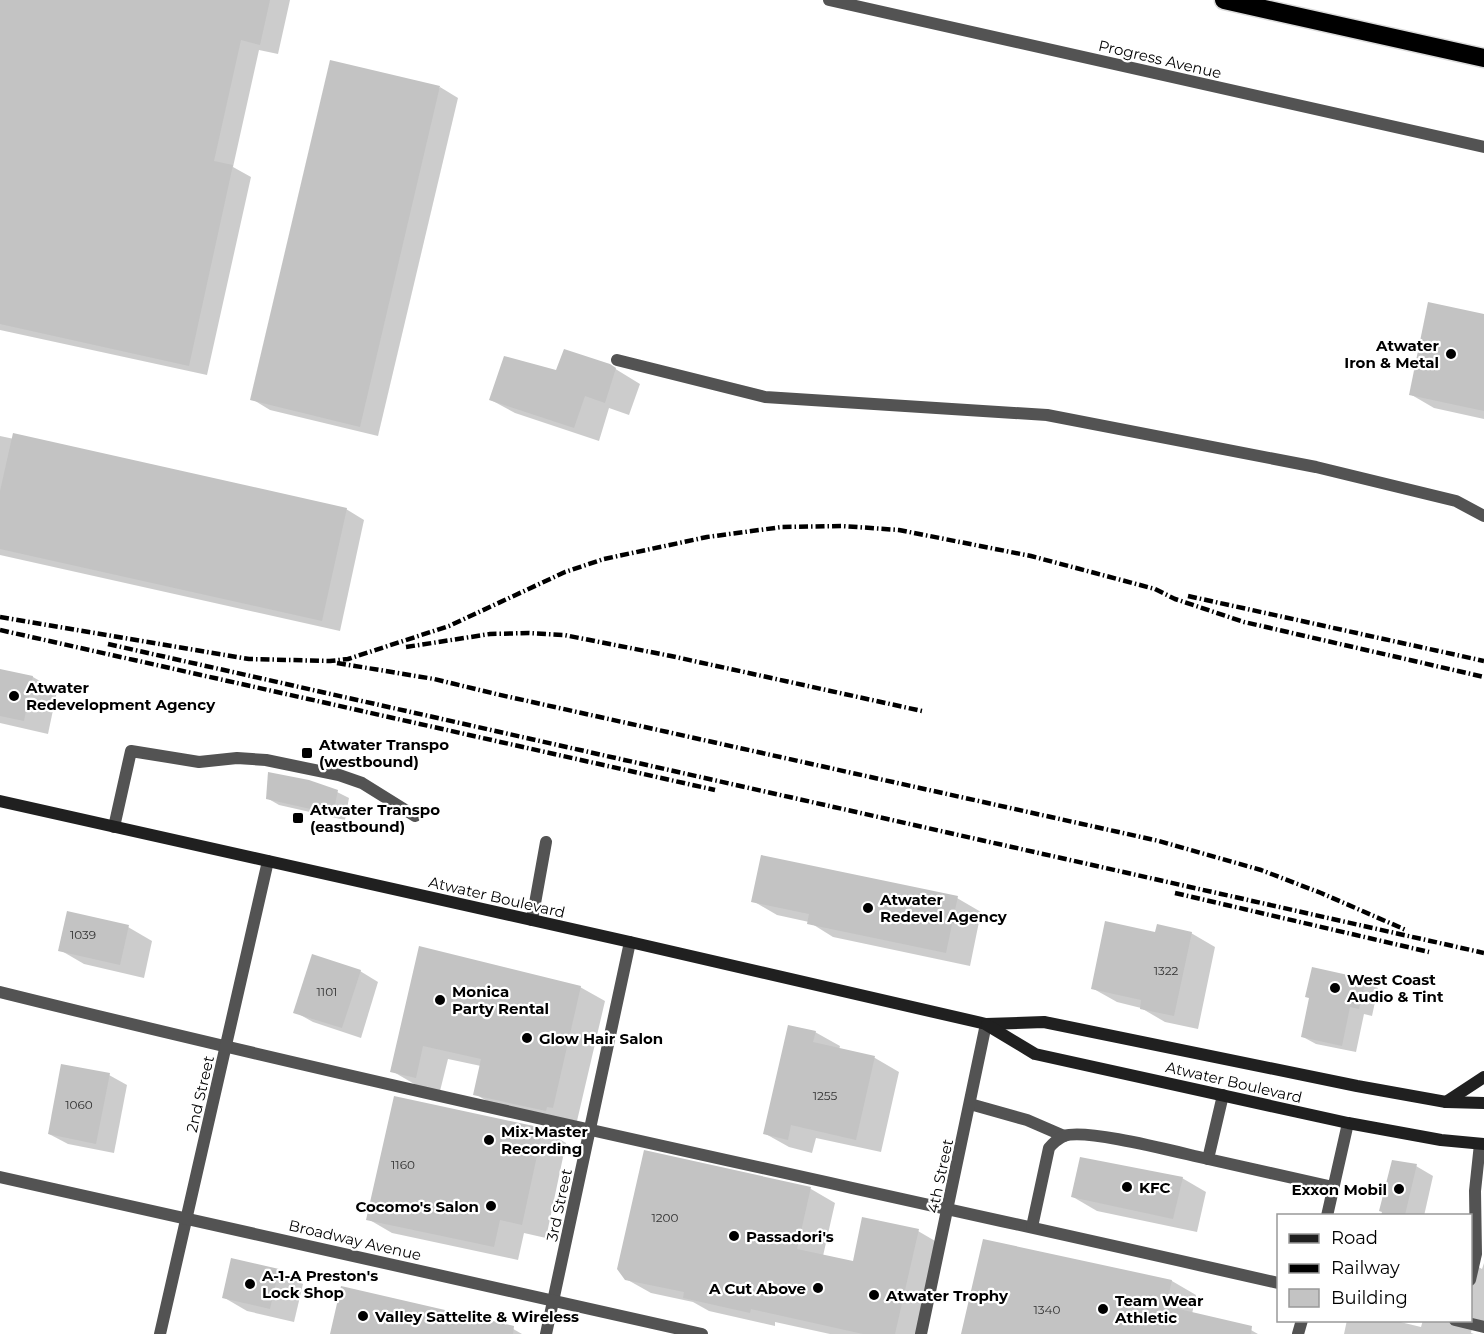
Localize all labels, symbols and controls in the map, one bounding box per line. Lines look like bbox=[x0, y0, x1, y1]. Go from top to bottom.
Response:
street label: Progress Avenue bbox=[1096, 36, 1224, 82]
place label: Atwater Iron & Metal bbox=[1344, 336, 1440, 372]
marker: Atwater Iron & Metal bbox=[1444, 347, 1458, 361]
place label: Atwater Redevelopment Agency bbox=[25, 678, 216, 714]
marker: Atwater Redevelopment Agency bbox=[7, 689, 21, 703]
place label: Atwater Transpo (westbound) bbox=[318, 735, 449, 771]
marker: Atwater Transpo (westbound) bbox=[300, 746, 314, 760]
place label: Atwater Transpo (eastbound) bbox=[309, 800, 440, 836]
marker: Atwater Transpo (eastbound) bbox=[291, 811, 305, 825]
street label: Atwater Boulevard bbox=[427, 872, 567, 922]
place label: Atwater Redevel Agency bbox=[879, 890, 1008, 926]
marker: Atwater Redevel Agency bbox=[861, 901, 875, 915]
house number: 1039 bbox=[70, 927, 96, 942]
house number: 1322 bbox=[1154, 963, 1179, 978]
place label: West Coast Audio & Tint bbox=[1346, 970, 1444, 1006]
marker: West Coast Audio & Tint bbox=[1328, 981, 1342, 995]
place label: Monica Party Rental bbox=[452, 982, 549, 1018]
house number: 1101 bbox=[317, 984, 337, 999]
marker: Monica Party Rental bbox=[433, 993, 447, 1007]
place label: Glow Hair Salon bbox=[539, 1029, 663, 1048]
marker: Glow Hair Salon bbox=[520, 1031, 534, 1045]
street label: 2nd Street bbox=[182, 1054, 218, 1134]
street label: Atwater Boulevard bbox=[1164, 1057, 1304, 1107]
house number: 1255 bbox=[813, 1088, 838, 1103]
house number: 1060 bbox=[65, 1097, 93, 1112]
place label: Mix-Master Recording bbox=[501, 1122, 588, 1158]
marker: Mix-Master Recording bbox=[482, 1133, 496, 1147]
street label: 4th Street bbox=[923, 1137, 957, 1215]
house number: 1160 bbox=[391, 1157, 415, 1172]
street label: 3rd Street bbox=[542, 1167, 576, 1243]
place label: KFC bbox=[1139, 1178, 1171, 1197]
marker: KFC bbox=[1120, 1180, 1134, 1194]
place label: Exxon Mobil bbox=[1291, 1180, 1387, 1199]
marker: Exxon Mobil bbox=[1392, 1182, 1406, 1196]
place label: Cocomo's Salon bbox=[355, 1197, 479, 1216]
marker: Cocomo's Salon bbox=[484, 1199, 498, 1213]
house number: 1200 bbox=[651, 1210, 679, 1225]
legend bbox=[1277, 1214, 1472, 1322]
street label: Broadway Avenue bbox=[287, 1215, 423, 1265]
place label: Passadori's bbox=[746, 1227, 834, 1246]
text: Road bbox=[1331, 1227, 1378, 1249]
marker: Passadori's bbox=[727, 1229, 741, 1243]
text: Railway bbox=[1331, 1257, 1400, 1279]
place label: A-1-A Preston's Lock Shop bbox=[261, 1266, 378, 1302]
marker: A-1-A Preston's Lock Shop bbox=[243, 1277, 257, 1291]
place label: A Cut Above bbox=[708, 1279, 806, 1298]
marker: A Cut Above bbox=[811, 1281, 825, 1295]
place label: Atwater Trophy bbox=[885, 1286, 1009, 1305]
text: Building bbox=[1331, 1287, 1408, 1309]
marker: Atwater Trophy bbox=[867, 1288, 881, 1302]
place label: Team Wear Athletic bbox=[1114, 1291, 1204, 1327]
house number: 1340 bbox=[1034, 1302, 1061, 1317]
marker: Team Wear Athletic bbox=[1096, 1302, 1110, 1316]
place label: Valley Sattelite & Wireless bbox=[374, 1307, 579, 1326]
marker: Valley Sattelite & Wireless bbox=[356, 1309, 370, 1323]

